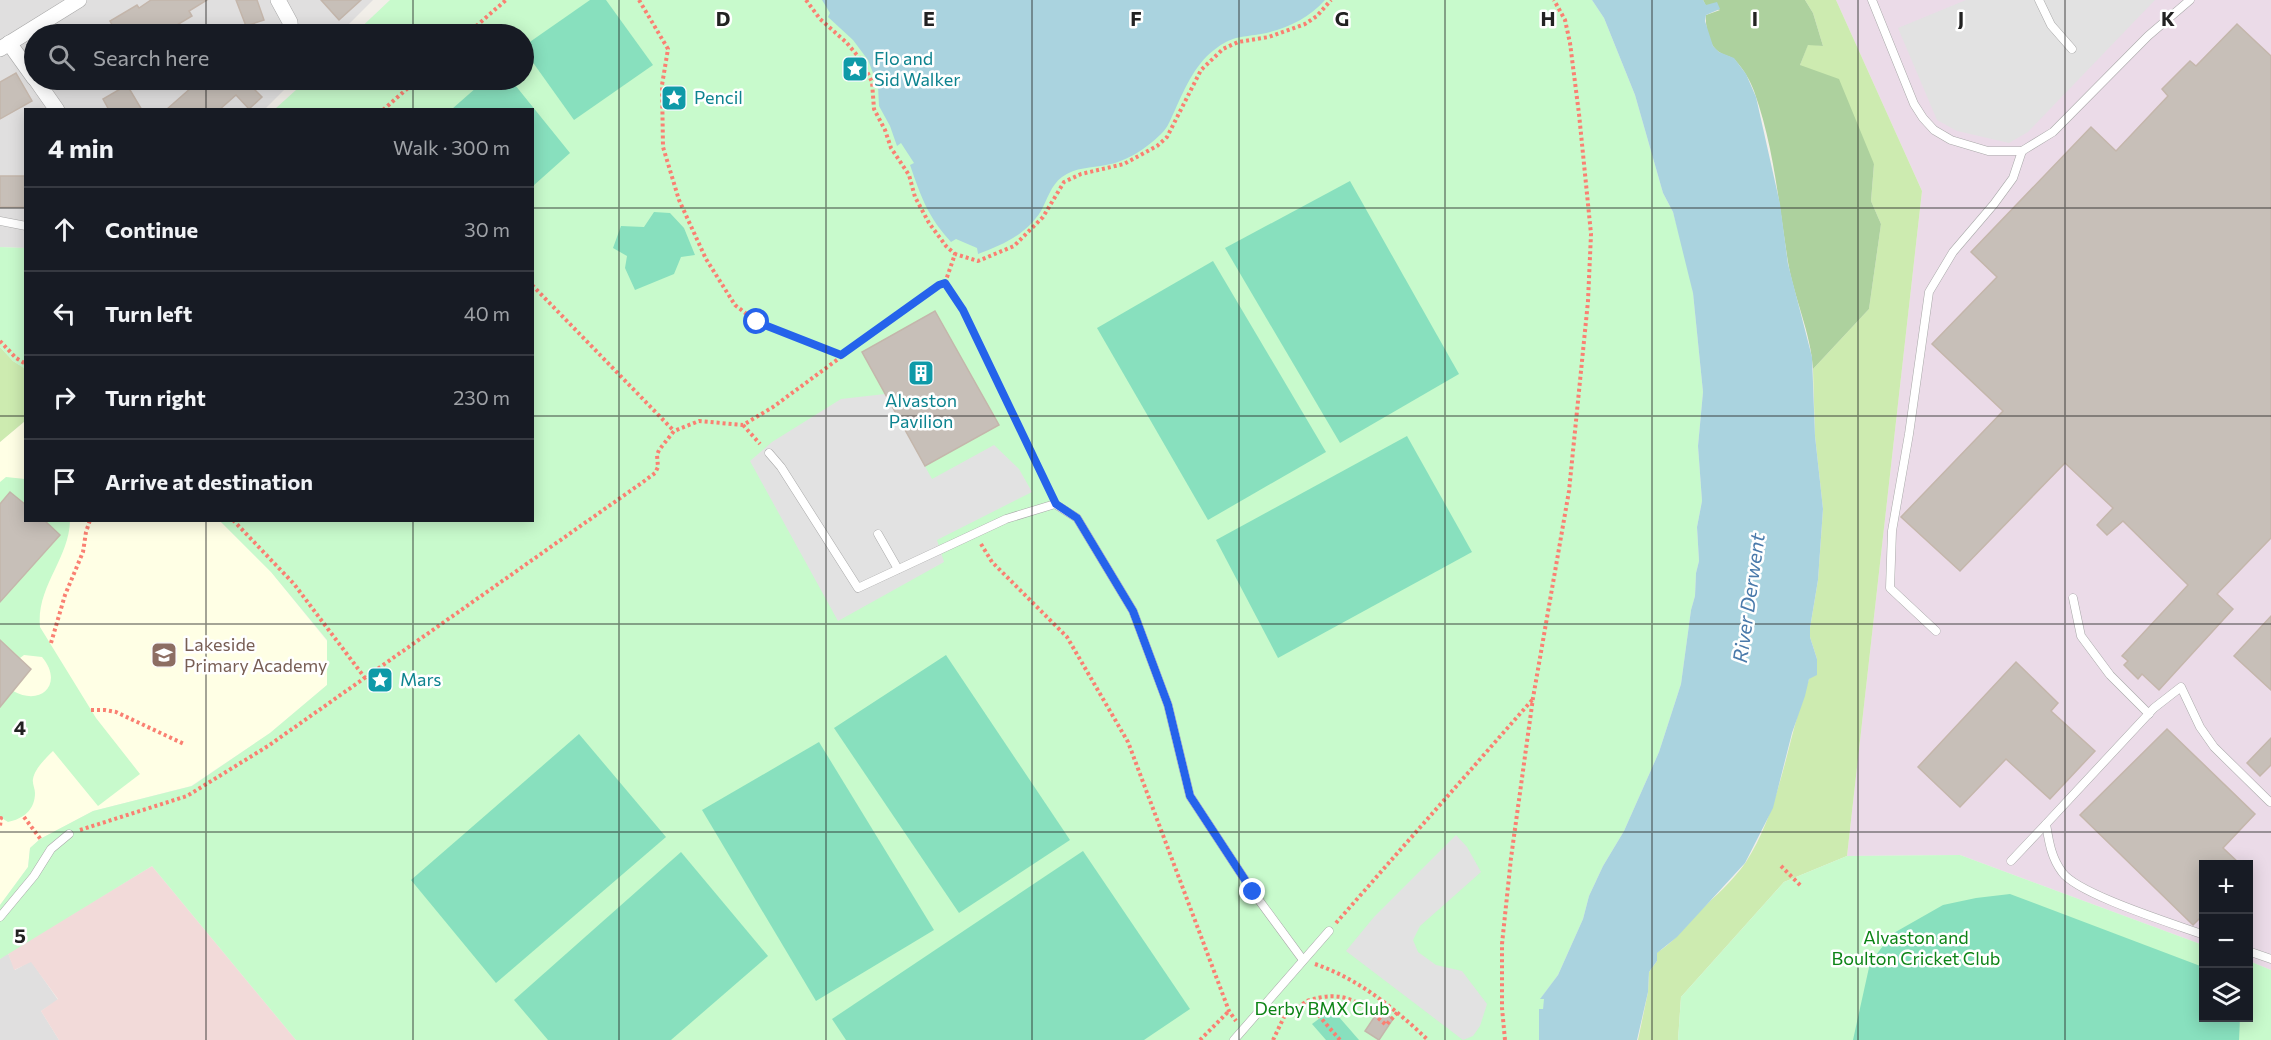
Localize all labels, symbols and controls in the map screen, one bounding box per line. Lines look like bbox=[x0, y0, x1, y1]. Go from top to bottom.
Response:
text: D bbox=[716, 6, 730, 30]
text: E bbox=[923, 6, 935, 30]
text: F bbox=[1130, 6, 1142, 30]
text: G bbox=[1335, 6, 1349, 30]
text: H bbox=[1541, 6, 1556, 30]
text: I bbox=[1752, 6, 1758, 30]
text: J bbox=[1958, 6, 1964, 30]
text: K bbox=[2161, 6, 2175, 30]
search box bbox=[24, 24, 534, 90]
icon: search bbox=[45, 41, 78, 74]
text: Search here bbox=[93, 44, 209, 71]
place label: Flo and Sid Walker bbox=[874, 47, 960, 90]
place icon: Flo and Sid Walker bbox=[840, 54, 870, 84]
place icon: Pencil bbox=[659, 83, 689, 113]
place label: Pencil bbox=[694, 86, 743, 108]
text: 4 min bbox=[48, 132, 114, 163]
text: Walk · 300 m bbox=[393, 135, 510, 159]
icon: ahead bbox=[48, 213, 81, 246]
text: Continue bbox=[105, 216, 198, 243]
text: 30 m bbox=[464, 217, 510, 241]
icon: left bbox=[48, 297, 81, 330]
text: Turn left bbox=[105, 300, 192, 327]
text: 40 m bbox=[464, 301, 510, 325]
route start bbox=[743, 308, 769, 334]
building icon: Alvaston Pavilion bbox=[906, 358, 936, 388]
icon: right bbox=[48, 381, 81, 414]
text: Turn right bbox=[105, 384, 206, 411]
text: 230 m bbox=[453, 385, 510, 409]
place label: Alvaston Pavilion bbox=[885, 389, 957, 432]
icon: arrive bbox=[48, 465, 81, 498]
text: Arrive at destination bbox=[105, 468, 313, 495]
water label: River Derwent bbox=[1727, 531, 1769, 664]
place label: Lakeside Primary Academy bbox=[184, 633, 327, 676]
school or university icon: Lakeside Primary Academy bbox=[149, 640, 179, 670]
place icon: Mars bbox=[365, 665, 395, 695]
place label: Mars bbox=[400, 668, 442, 690]
text: 4 bbox=[14, 715, 26, 739]
map controls bbox=[2199, 860, 2253, 1022]
button: + bbox=[2199, 860, 2253, 914]
route end bbox=[1239, 878, 1265, 904]
button: − bbox=[2199, 914, 2253, 968]
text: 5 bbox=[14, 923, 26, 947]
park label: Alvaston and Boulton Cricket Club bbox=[1832, 926, 2000, 969]
button: layers bbox=[2199, 968, 2253, 1022]
park label: Derby BMX Club bbox=[1254, 997, 1390, 1019]

